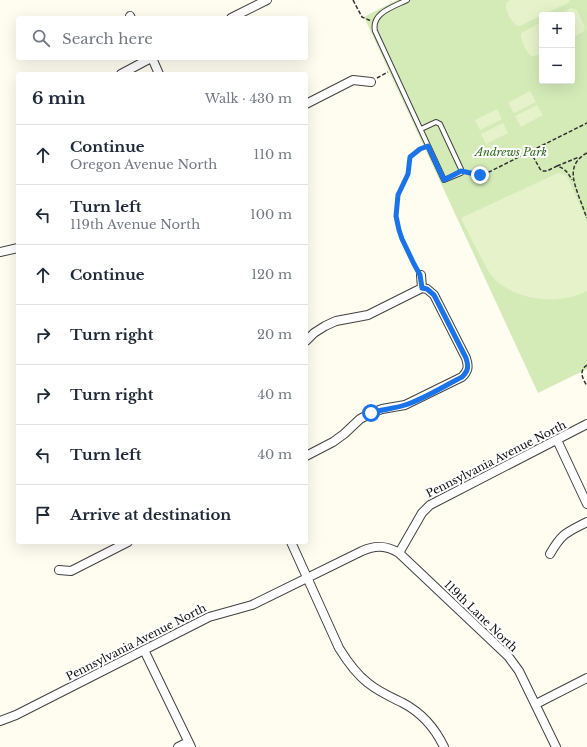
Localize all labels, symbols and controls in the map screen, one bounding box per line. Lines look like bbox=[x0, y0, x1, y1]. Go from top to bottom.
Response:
map controls bbox=[539, 12, 575, 84]
button: + bbox=[539, 12, 575, 48]
search box bbox=[16, 16, 308, 60]
icon: search bbox=[30, 27, 52, 49]
text: Search here bbox=[62, 29, 153, 48]
button: − bbox=[539, 48, 575, 84]
text: 6 min bbox=[32, 88, 85, 109]
text: Walk · 430 m bbox=[205, 90, 292, 107]
text: Continue bbox=[70, 137, 145, 156]
icon: ahead bbox=[32, 144, 54, 166]
park label: Andrews Park bbox=[473, 145, 547, 159]
text: 110 m bbox=[253, 146, 292, 163]
text: Oregon Avenue North bbox=[70, 156, 217, 173]
route end bbox=[471, 166, 489, 184]
text: Turn left bbox=[70, 197, 141, 216]
icon: left bbox=[32, 204, 54, 226]
text: 100 m bbox=[250, 206, 292, 223]
text: 119th Avenue North bbox=[70, 216, 200, 233]
icon: ahead bbox=[32, 264, 54, 286]
text: Continue bbox=[70, 265, 145, 284]
text: 120 m bbox=[251, 266, 292, 283]
icon: right bbox=[32, 324, 54, 346]
text: Turn right bbox=[70, 325, 153, 344]
text: 20 m bbox=[257, 326, 292, 343]
icon: right bbox=[32, 384, 54, 406]
text: Turn right bbox=[70, 385, 153, 404]
text: 40 m bbox=[257, 386, 292, 403]
route start bbox=[362, 404, 380, 422]
street label: Pennsylvania Avenue North bbox=[424, 417, 569, 501]
icon: left bbox=[32, 444, 54, 466]
text: Turn left bbox=[70, 445, 141, 464]
text: 40 m bbox=[257, 446, 292, 463]
icon: arrive bbox=[32, 504, 54, 526]
text: Arrive at destination bbox=[70, 505, 231, 524]
street label: 119th Lane North bbox=[441, 577, 521, 655]
street label: Pennsylvania Avenue North bbox=[64, 600, 209, 684]

